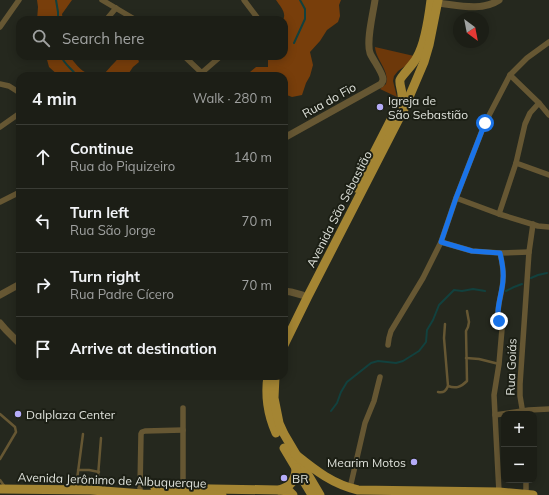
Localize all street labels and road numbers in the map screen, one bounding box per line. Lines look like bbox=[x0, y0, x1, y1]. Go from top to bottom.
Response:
street label: Rua do Fio bbox=[299, 79, 359, 121]
street label: Avenida São Sebastião bbox=[303, 148, 375, 270]
street label: Rua Goiás bbox=[503, 338, 519, 396]
street label: Avenida Jerônimo de Albuquerque bbox=[17, 469, 207, 491]

